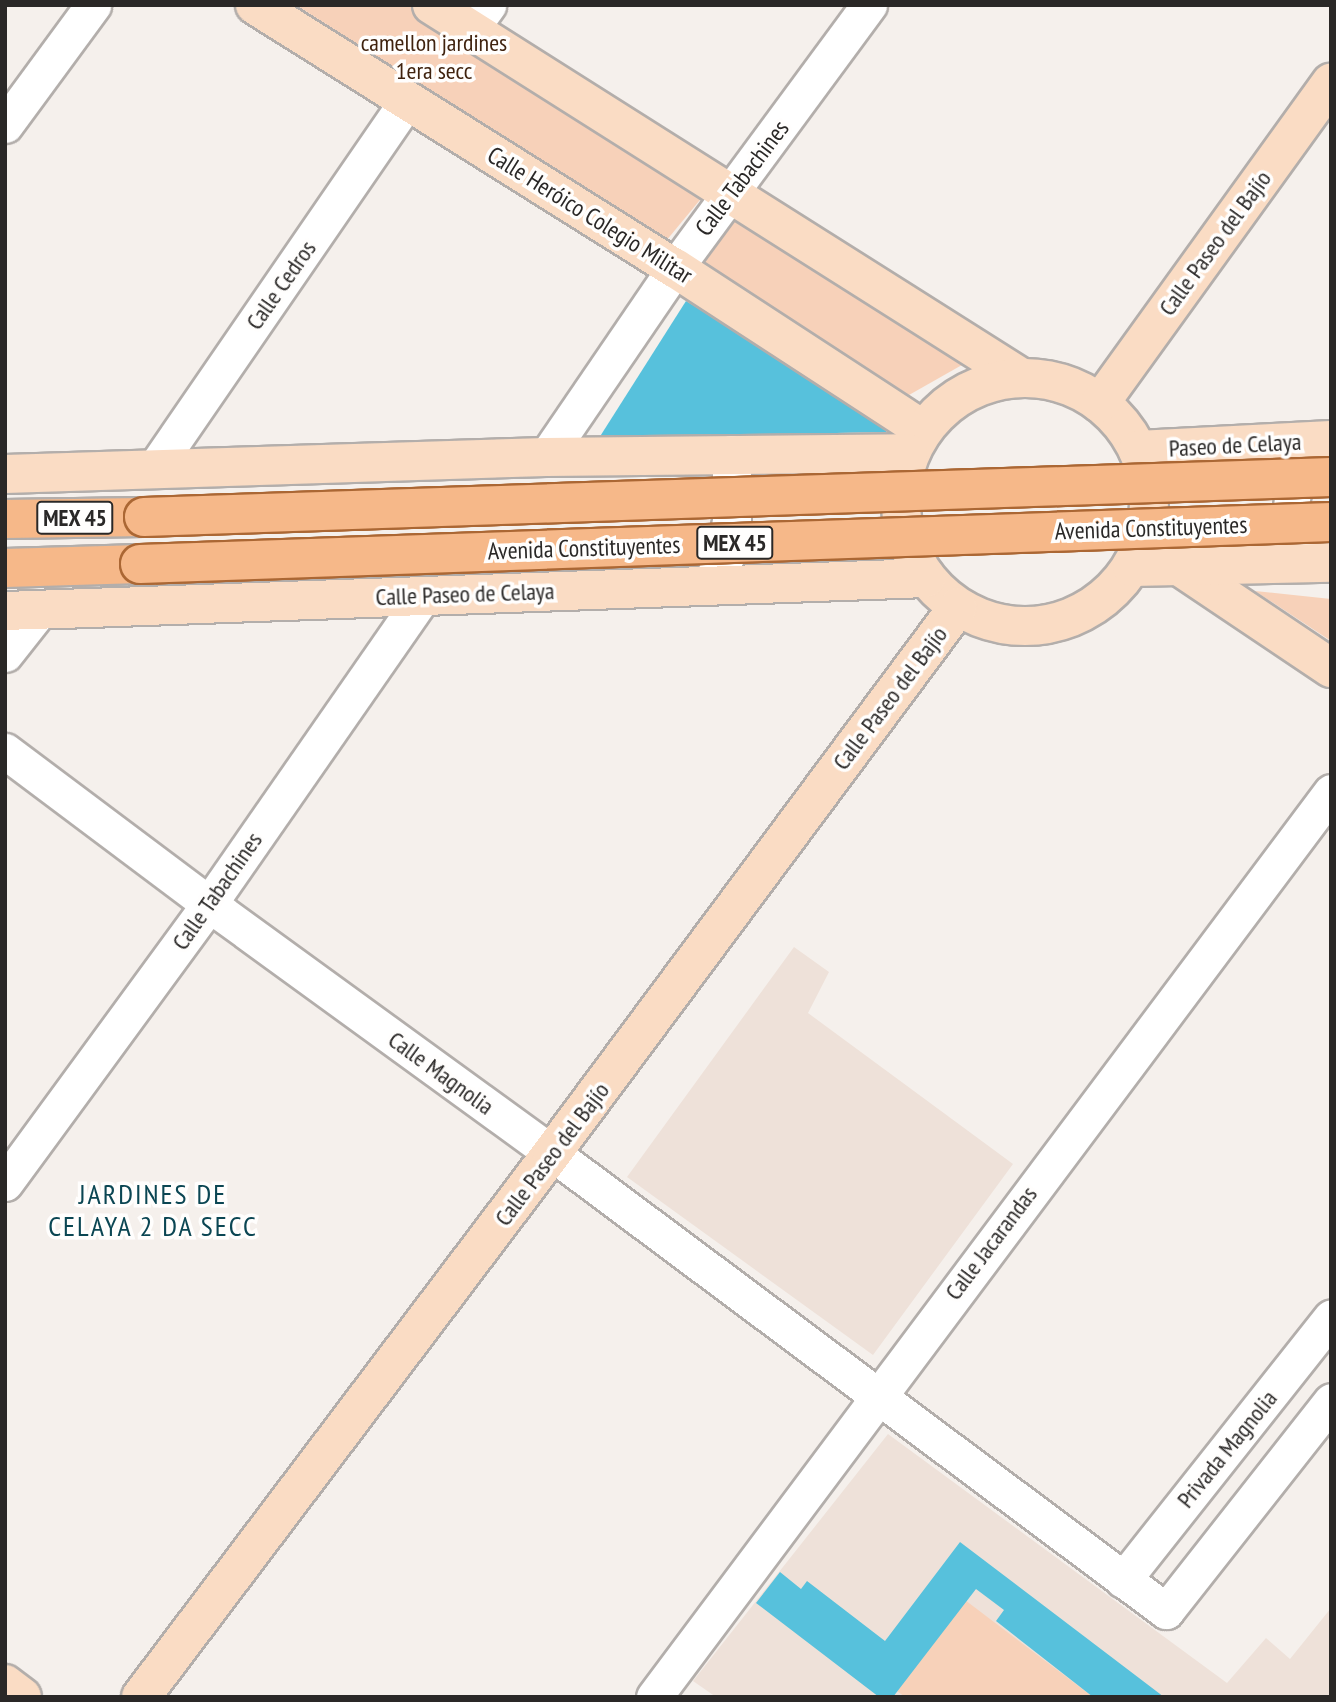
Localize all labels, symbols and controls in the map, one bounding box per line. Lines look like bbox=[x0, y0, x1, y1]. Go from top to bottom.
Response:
park label: camellon jardines 1era secc bbox=[361, 29, 507, 85]
street label: Calle Tabachines bbox=[689, 114, 795, 242]
street label: Calle Heróico Colegio Militar bbox=[482, 140, 698, 290]
street label: Calle Paseo del Bajío bbox=[1153, 165, 1277, 321]
street label: Calle Cedros bbox=[240, 235, 322, 335]
street label: Paseo de Celaya bbox=[1168, 427, 1302, 463]
road number: MEX 45 bbox=[35, 498, 115, 538]
street label: Avenida Constituyentes bbox=[1054, 510, 1248, 546]
road number: MEX 45 bbox=[695, 524, 775, 562]
street label: Avenida Constituyentes bbox=[487, 530, 681, 566]
street label: Calle Paseo de Celaya bbox=[375, 576, 555, 612]
street label: Calle Paseo del Bajío bbox=[827, 621, 953, 775]
street label: Calle Tabachines bbox=[166, 826, 268, 956]
street label: Calle Magnolia bbox=[383, 1025, 499, 1121]
street label: Calle Paseo del Bajío bbox=[489, 1077, 615, 1231]
district label: JARDINES DE CELAYA 2 DA SECC bbox=[49, 1177, 257, 1243]
street label: Calle Jacarandas bbox=[939, 1181, 1043, 1305]
street label: Privada Magnolia bbox=[1171, 1385, 1283, 1513]

